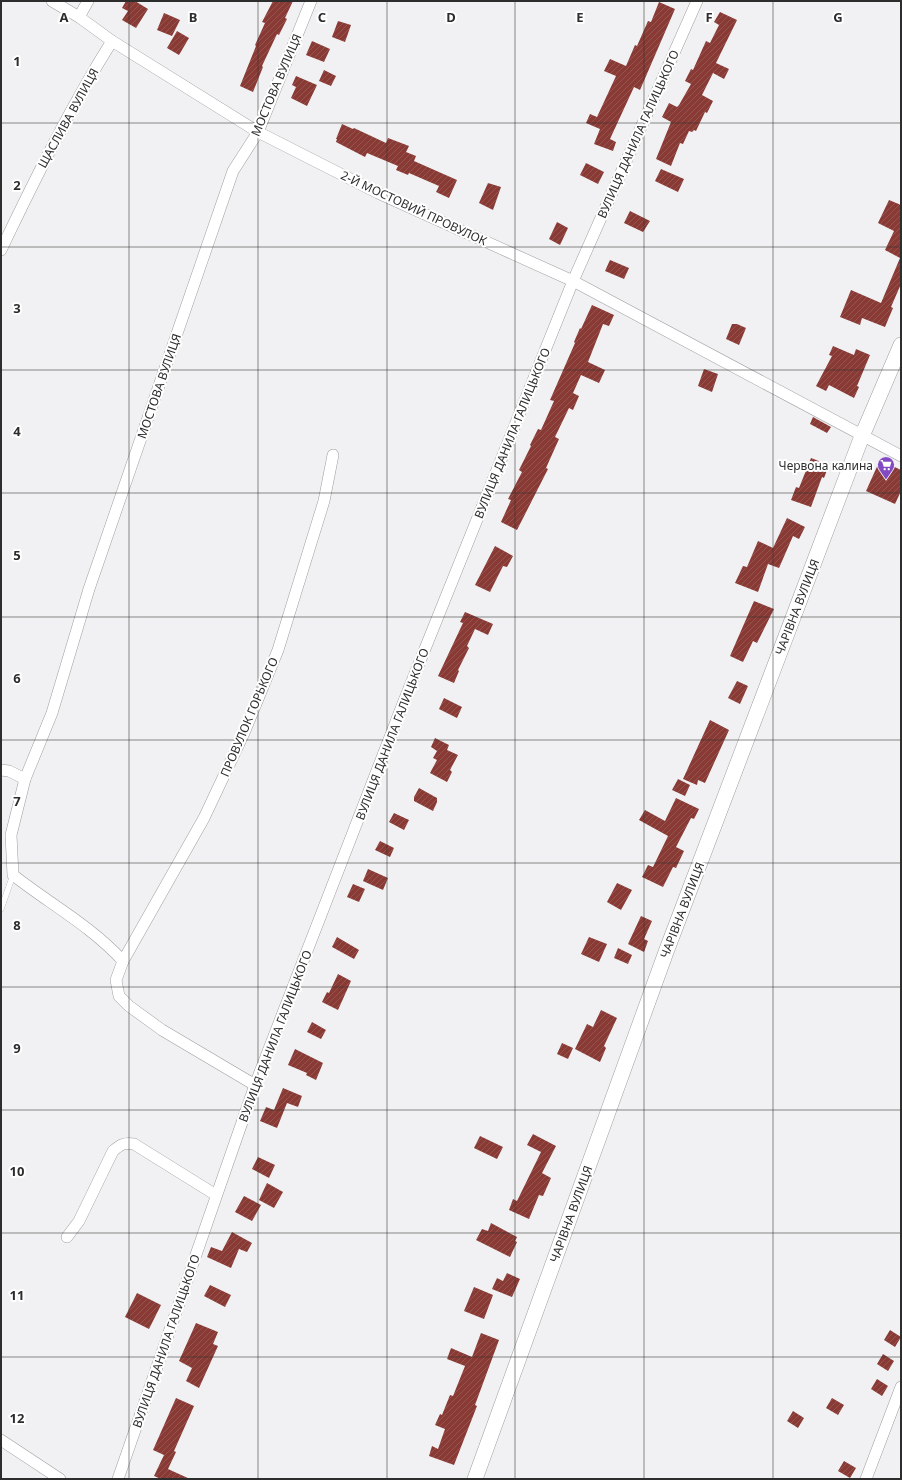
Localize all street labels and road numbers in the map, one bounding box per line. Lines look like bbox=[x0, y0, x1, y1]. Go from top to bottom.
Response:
street label: МОСТОВА ВУЛИЦЯ bbox=[247, 31, 305, 139]
street label: ВУЛИЦЯ ДАНИЛА ГАЛИЦЬКОГО bbox=[593, 47, 683, 221]
street label: ЩАСЛИВА ВУЛИЦЯ bbox=[34, 65, 102, 171]
street label: 2-Й МОСТОВИЙ ПРОВУЛОК bbox=[338, 167, 490, 250]
street label: МОСТОВА ВУЛИЦЯ bbox=[133, 331, 185, 441]
street label: ВУЛИЦЯ ДАНИЛА ГАЛИЦЬКОГО bbox=[470, 345, 554, 521]
street label: ЧАРІВНА ВУЛИЦЯ bbox=[771, 556, 823, 658]
street label: ВУЛИЦЯ ДАНИЛА ГАЛИЦЬКОГО bbox=[351, 646, 433, 822]
street label: ПРОВУЛОК ГОРЬКОГО bbox=[216, 655, 282, 779]
street label: ЧАРІВНА ВУЛИЦЯ bbox=[656, 859, 708, 961]
street label: ВУЛИЦЯ ДАНИЛА ГАЛИЦЬКОГО bbox=[234, 948, 316, 1124]
street label: ЧАРІВНА ВУЛИЦЯ bbox=[546, 1163, 596, 1265]
street label: ВУЛИЦЯ ДАНИЛА ГАЛИЦЬКОГО bbox=[128, 1252, 204, 1430]

